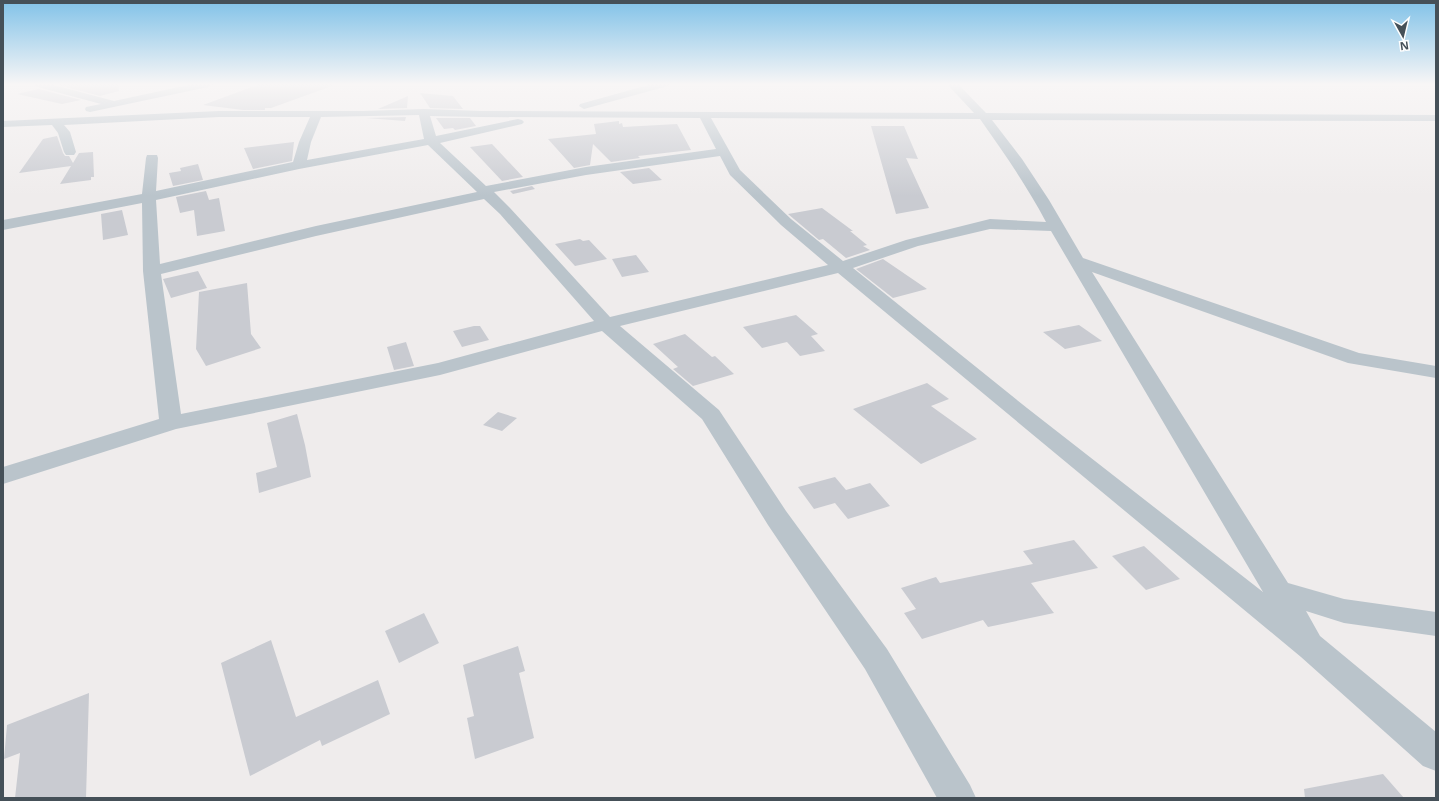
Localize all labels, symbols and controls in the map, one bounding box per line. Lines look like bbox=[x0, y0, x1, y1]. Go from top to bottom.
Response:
north arrow bbox=[1383, 16, 1423, 56]
text: N bbox=[1399, 38, 1410, 54]

